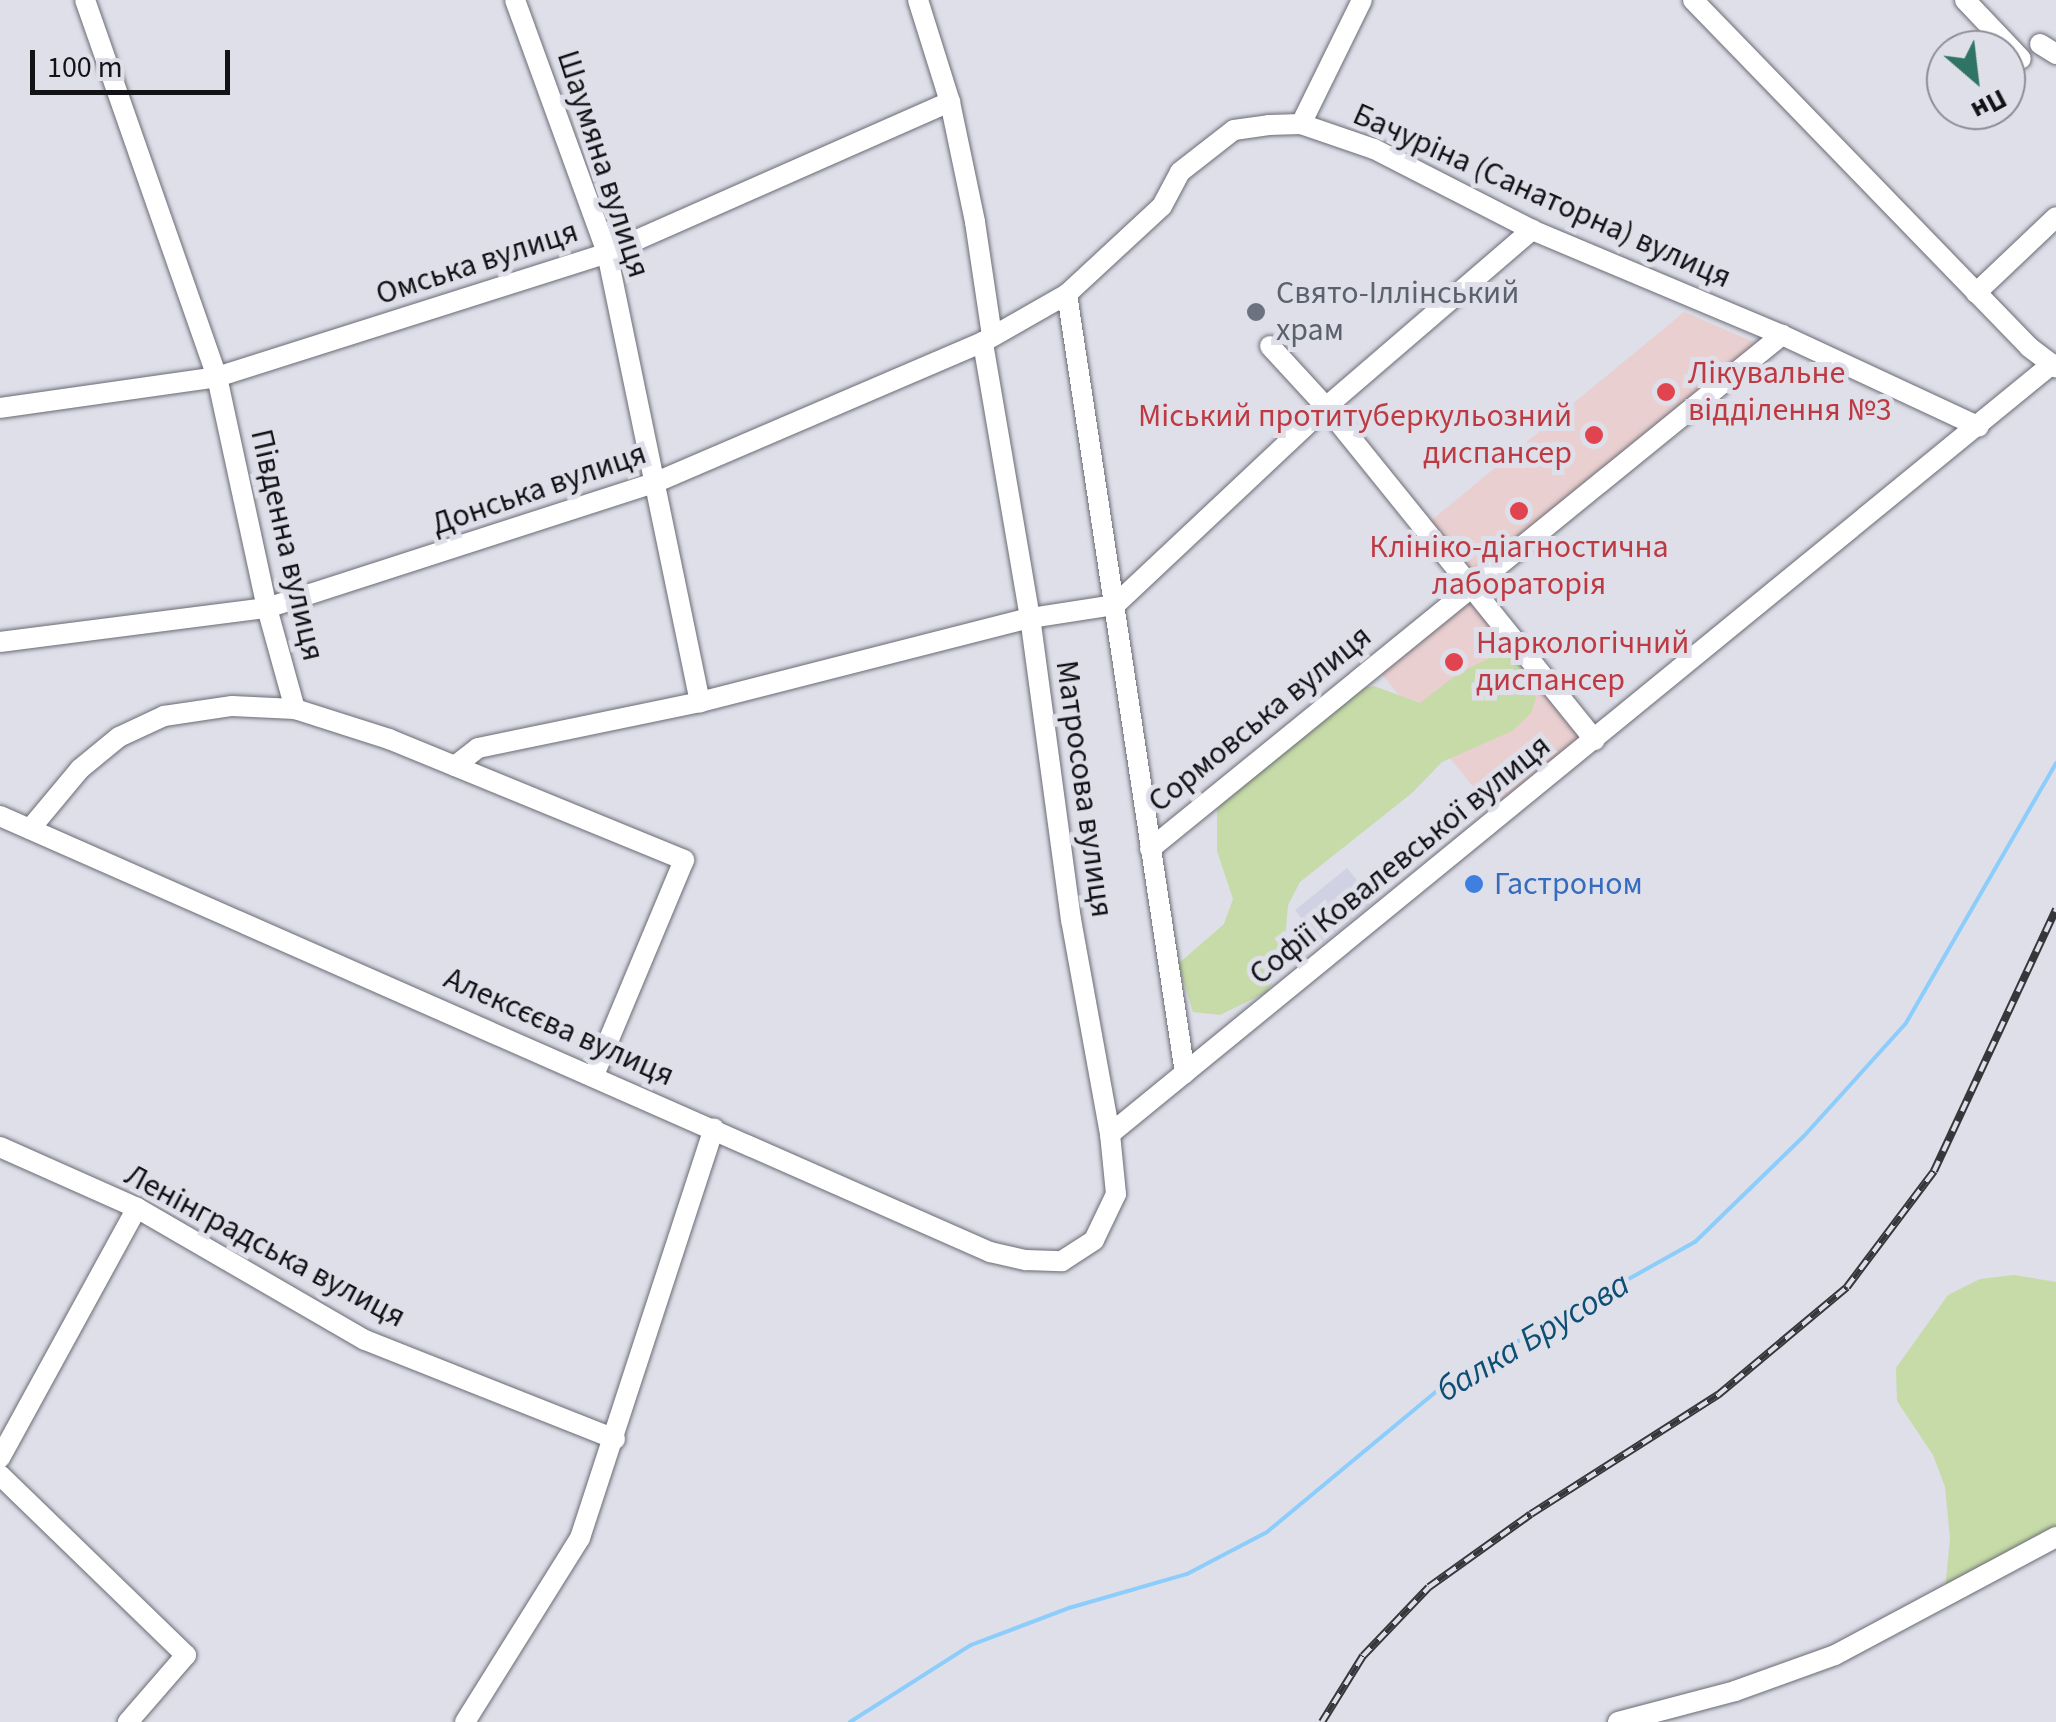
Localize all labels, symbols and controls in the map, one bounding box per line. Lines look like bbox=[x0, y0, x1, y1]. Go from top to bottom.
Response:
scale bar bbox=[35, 30, 235, 92]
north arrow bbox=[1926, 30, 2026, 130]
text: 100 m bbox=[47, 46, 123, 89]
street label: Шаумяна вулиця bbox=[548, 46, 658, 282]
text: Пн bbox=[1964, 79, 2014, 131]
street label: Бачуріна (Санаторна) вулиця bbox=[1347, 95, 1737, 297]
street label: Омська вулиця bbox=[371, 212, 583, 314]
place label: Свято-Іллінський храм bbox=[1276, 275, 1519, 350]
marker: Свято-Іллінський храм bbox=[1245, 301, 1267, 323]
place label: Лікувальне відділення №3 bbox=[1688, 355, 1892, 430]
marker: Лікувальне відділення №3 bbox=[1653, 379, 1679, 405]
place label: Міський протитуберкульозний диспансер bbox=[1138, 398, 1572, 473]
marker: Міський протитуберкульозний диспансер bbox=[1581, 422, 1607, 448]
street label: Південна вулиця bbox=[242, 425, 332, 665]
street label: Донська вулиця bbox=[427, 434, 651, 544]
marker: Клініко-діагностична лабораторія bbox=[1506, 498, 1532, 524]
place label: Клініко-діагностична лабораторія bbox=[1369, 529, 1669, 604]
street label: Сормовська вулиця bbox=[1141, 617, 1379, 821]
place label: Наркологічний диспансер bbox=[1476, 625, 1689, 700]
marker: Наркологічний диспансер bbox=[1441, 649, 1467, 675]
street label: Матросова вулиця bbox=[1047, 658, 1121, 920]
street label: Софії Ковалевської вулиця bbox=[1242, 727, 1558, 993]
place label: Гастроном bbox=[1494, 865, 1643, 903]
marker: Гастроном bbox=[1463, 873, 1485, 895]
street label: Алексєєва вулиця bbox=[438, 959, 680, 1095]
street label: Ленінградська вулиця bbox=[118, 1156, 412, 1336]
water label: балка Брусова bbox=[1429, 1263, 1637, 1411]

